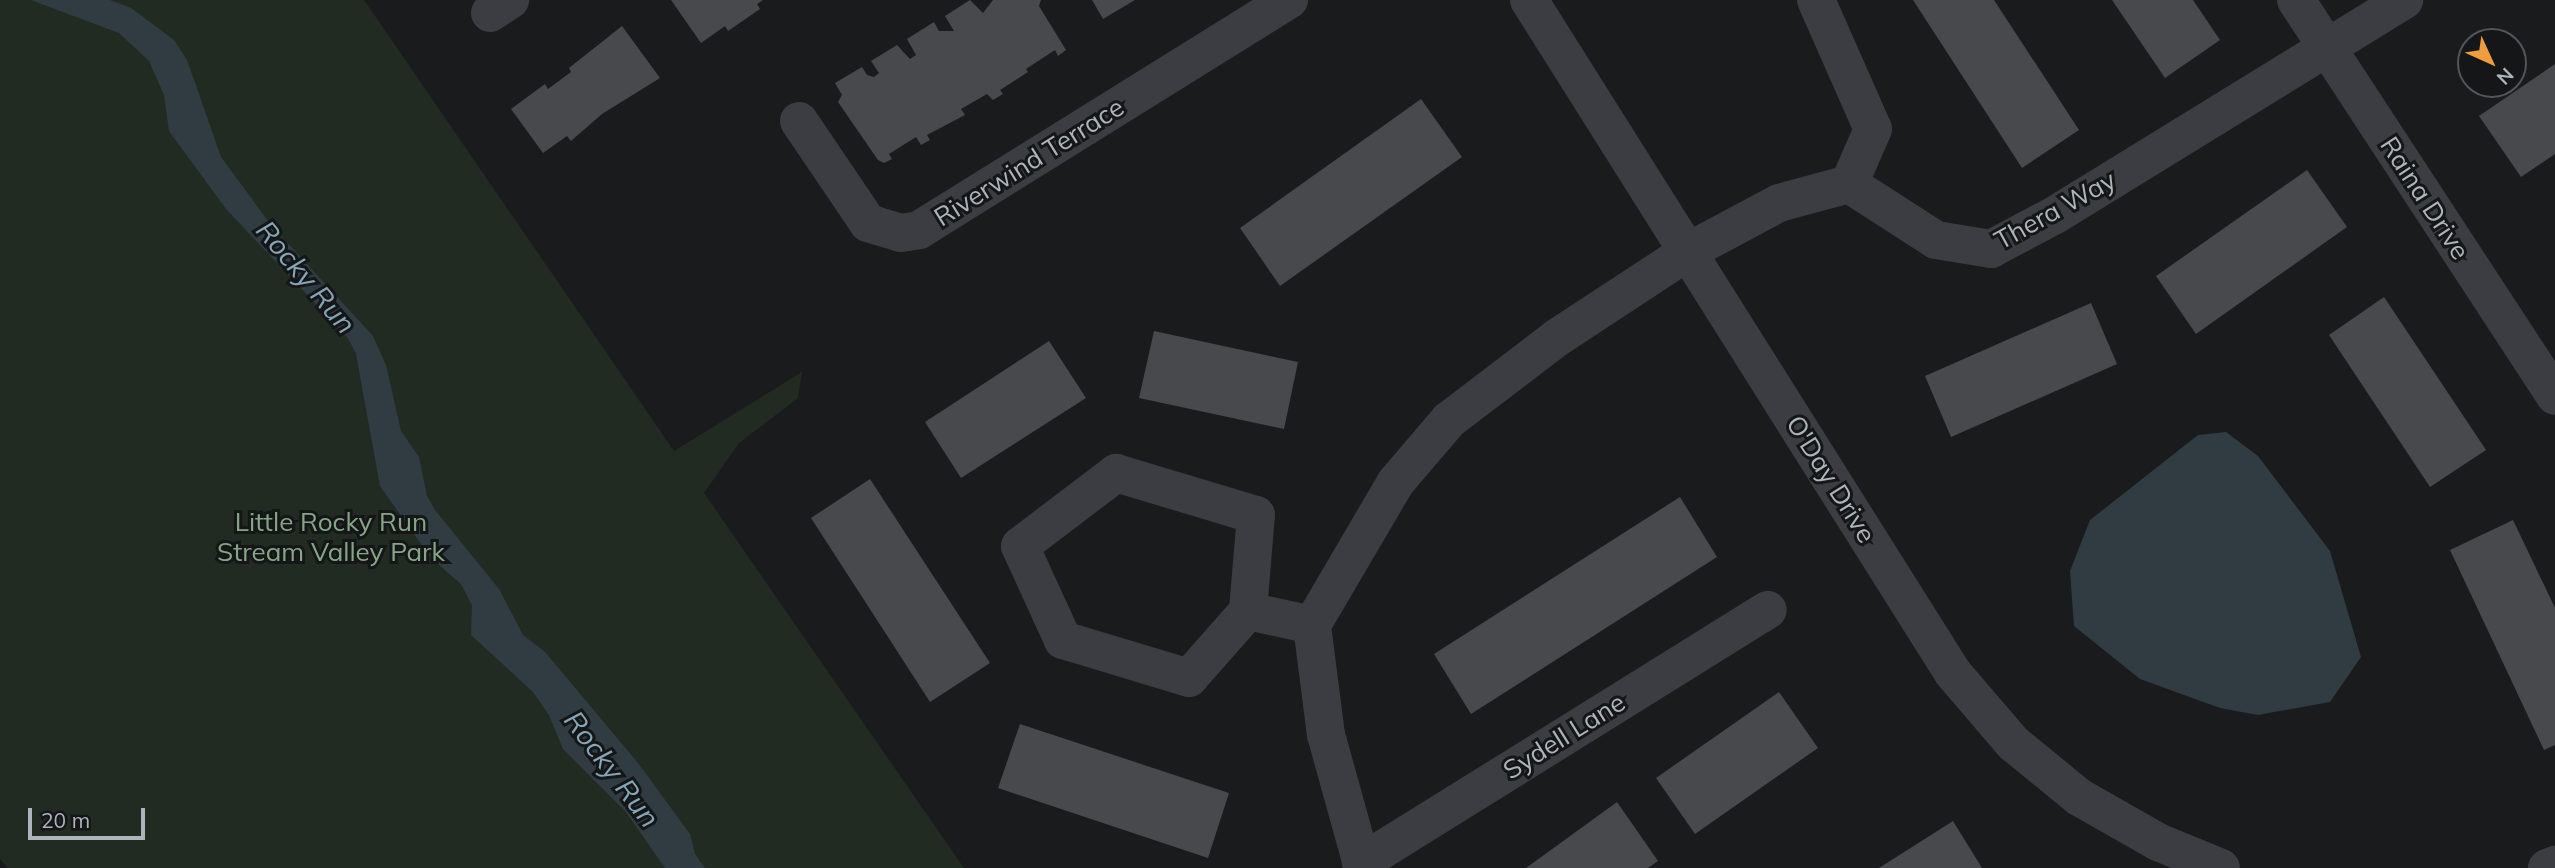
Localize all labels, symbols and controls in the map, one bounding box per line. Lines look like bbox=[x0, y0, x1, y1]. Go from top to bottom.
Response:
north arrow bbox=[2457, 28, 2527, 98]
text: N bbox=[2492, 63, 2519, 90]
street label: Riverwind Terrace bbox=[928, 91, 1130, 233]
street label: Raina Drive bbox=[2374, 131, 2476, 265]
street label: Thera Way bbox=[1989, 164, 2121, 256]
water label: Rocky Run bbox=[249, 214, 363, 340]
street label: O'Day Drive bbox=[1780, 410, 1882, 548]
park label: Little Rocky Run Stream Valley Park bbox=[217, 506, 445, 568]
street label: Sydell Lane bbox=[1497, 686, 1631, 786]
water label: Rocky Run bbox=[557, 704, 667, 834]
scale bar bbox=[32, 794, 149, 838]
text: 20 m bbox=[41, 807, 90, 833]

